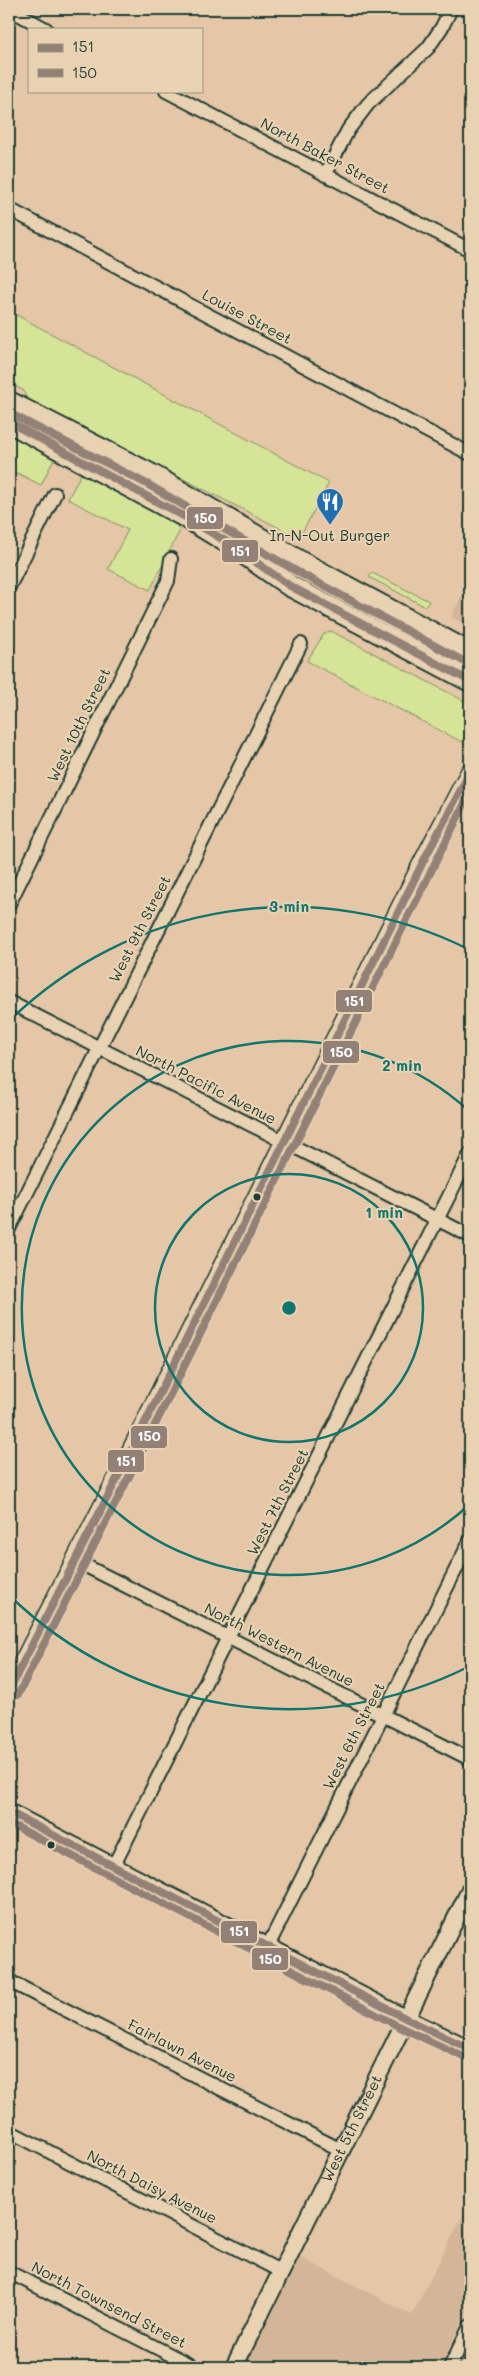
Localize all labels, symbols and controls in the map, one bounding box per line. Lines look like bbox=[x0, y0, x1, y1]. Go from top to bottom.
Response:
legend bbox=[28, 28, 202, 92]
text: 151 bbox=[72, 36, 94, 56]
text: 150 bbox=[72, 62, 97, 82]
street label: North Baker Street bbox=[257, 113, 393, 198]
street label: Louise Street bbox=[199, 284, 296, 348]
restaurant icon: In-N-Out Burger bbox=[315, 487, 345, 526]
line badge: 150 bbox=[186, 506, 224, 530]
text: 150 bbox=[193, 508, 217, 527]
place label: In-N-Out Burger bbox=[270, 525, 390, 545]
line badge: 151 bbox=[221, 539, 259, 563]
text: 151 bbox=[230, 541, 250, 560]
street label: West 10th Street bbox=[42, 664, 114, 785]
street label: West 9th Street bbox=[103, 872, 175, 985]
text: 3 min bbox=[269, 896, 309, 916]
line badge: 151 bbox=[335, 989, 373, 1013]
text: 151 bbox=[344, 991, 364, 1010]
street label: North Pacific Avenue bbox=[133, 1040, 280, 1128]
line badge: 150 bbox=[322, 1040, 360, 1064]
text: 150 bbox=[329, 1042, 353, 1061]
text: 2 min bbox=[382, 1055, 422, 1075]
unlabelled marker bbox=[252, 1192, 262, 1202]
text: 1 min bbox=[365, 1202, 403, 1222]
centre of rings bbox=[280, 1299, 298, 1317]
line badge: 150 bbox=[130, 1425, 168, 1449]
text: 150 bbox=[137, 1426, 161, 1445]
street label: West 7th Street bbox=[242, 1445, 313, 1558]
line badge: 151 bbox=[107, 1449, 145, 1473]
text: 151 bbox=[116, 1451, 136, 1470]
street label: North Western Avenue bbox=[201, 1598, 358, 1691]
street label: West 6th Street bbox=[317, 1679, 389, 1793]
unlabelled marker bbox=[46, 1840, 56, 1850]
line badge: 151 bbox=[220, 1920, 258, 1944]
text: 151 bbox=[229, 1921, 249, 1940]
line badge: 150 bbox=[251, 1947, 289, 1971]
text: 150 bbox=[258, 1949, 282, 1968]
street label: Fairlawn Avenue bbox=[125, 2014, 240, 2086]
street label: West 5th Street bbox=[316, 2071, 386, 2185]
street label: North Daisy Avenue bbox=[84, 2145, 221, 2228]
street label: North Townsend Street bbox=[29, 2256, 190, 2352]

